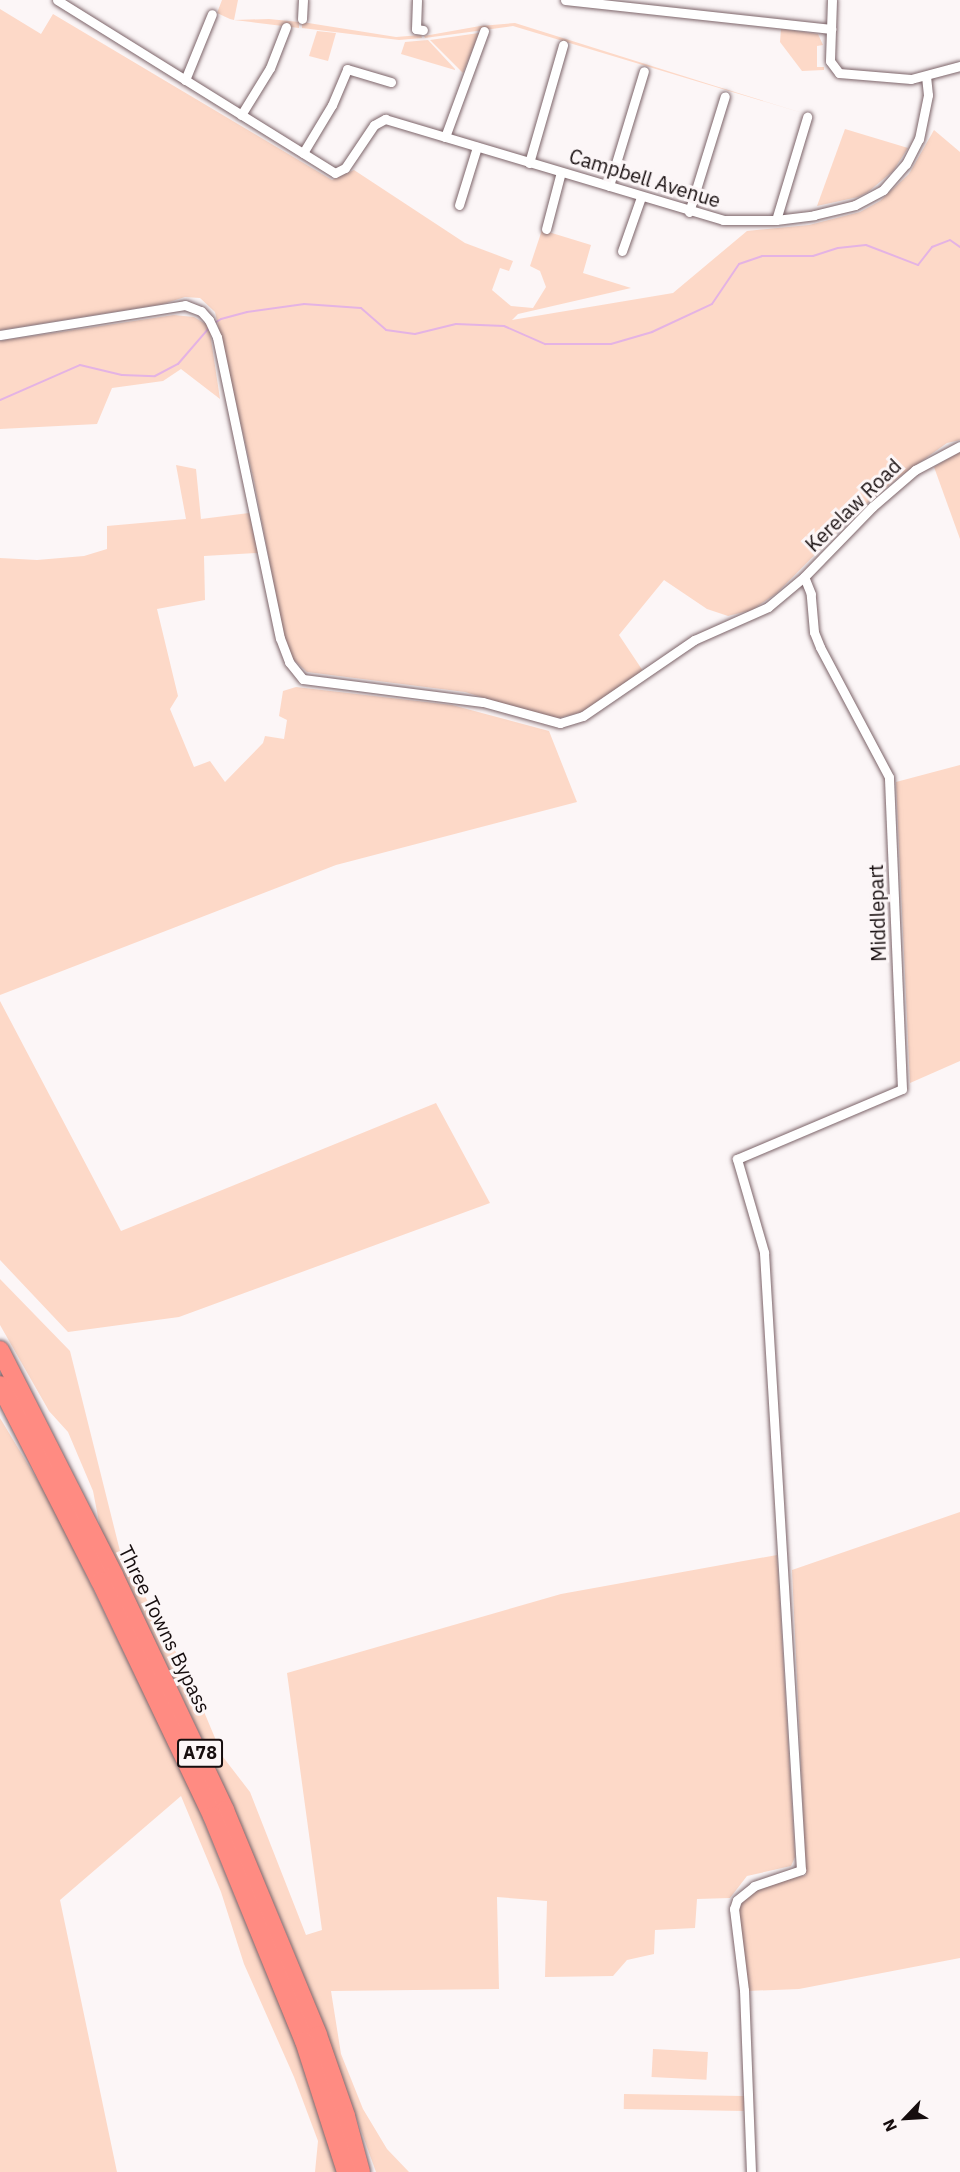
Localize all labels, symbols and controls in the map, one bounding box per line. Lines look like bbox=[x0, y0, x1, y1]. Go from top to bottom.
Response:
street label: Campbell Avenue bbox=[566, 144, 724, 212]
street label: Kerelaw Road bbox=[800, 453, 906, 557]
street label: Middlepart bbox=[863, 864, 891, 962]
street label: Three Towns Bypass bbox=[114, 1541, 216, 1717]
road number: A78 bbox=[176, 1738, 224, 1768]
north arrow bbox=[876, 2088, 936, 2148]
text: N bbox=[878, 2116, 901, 2135]

